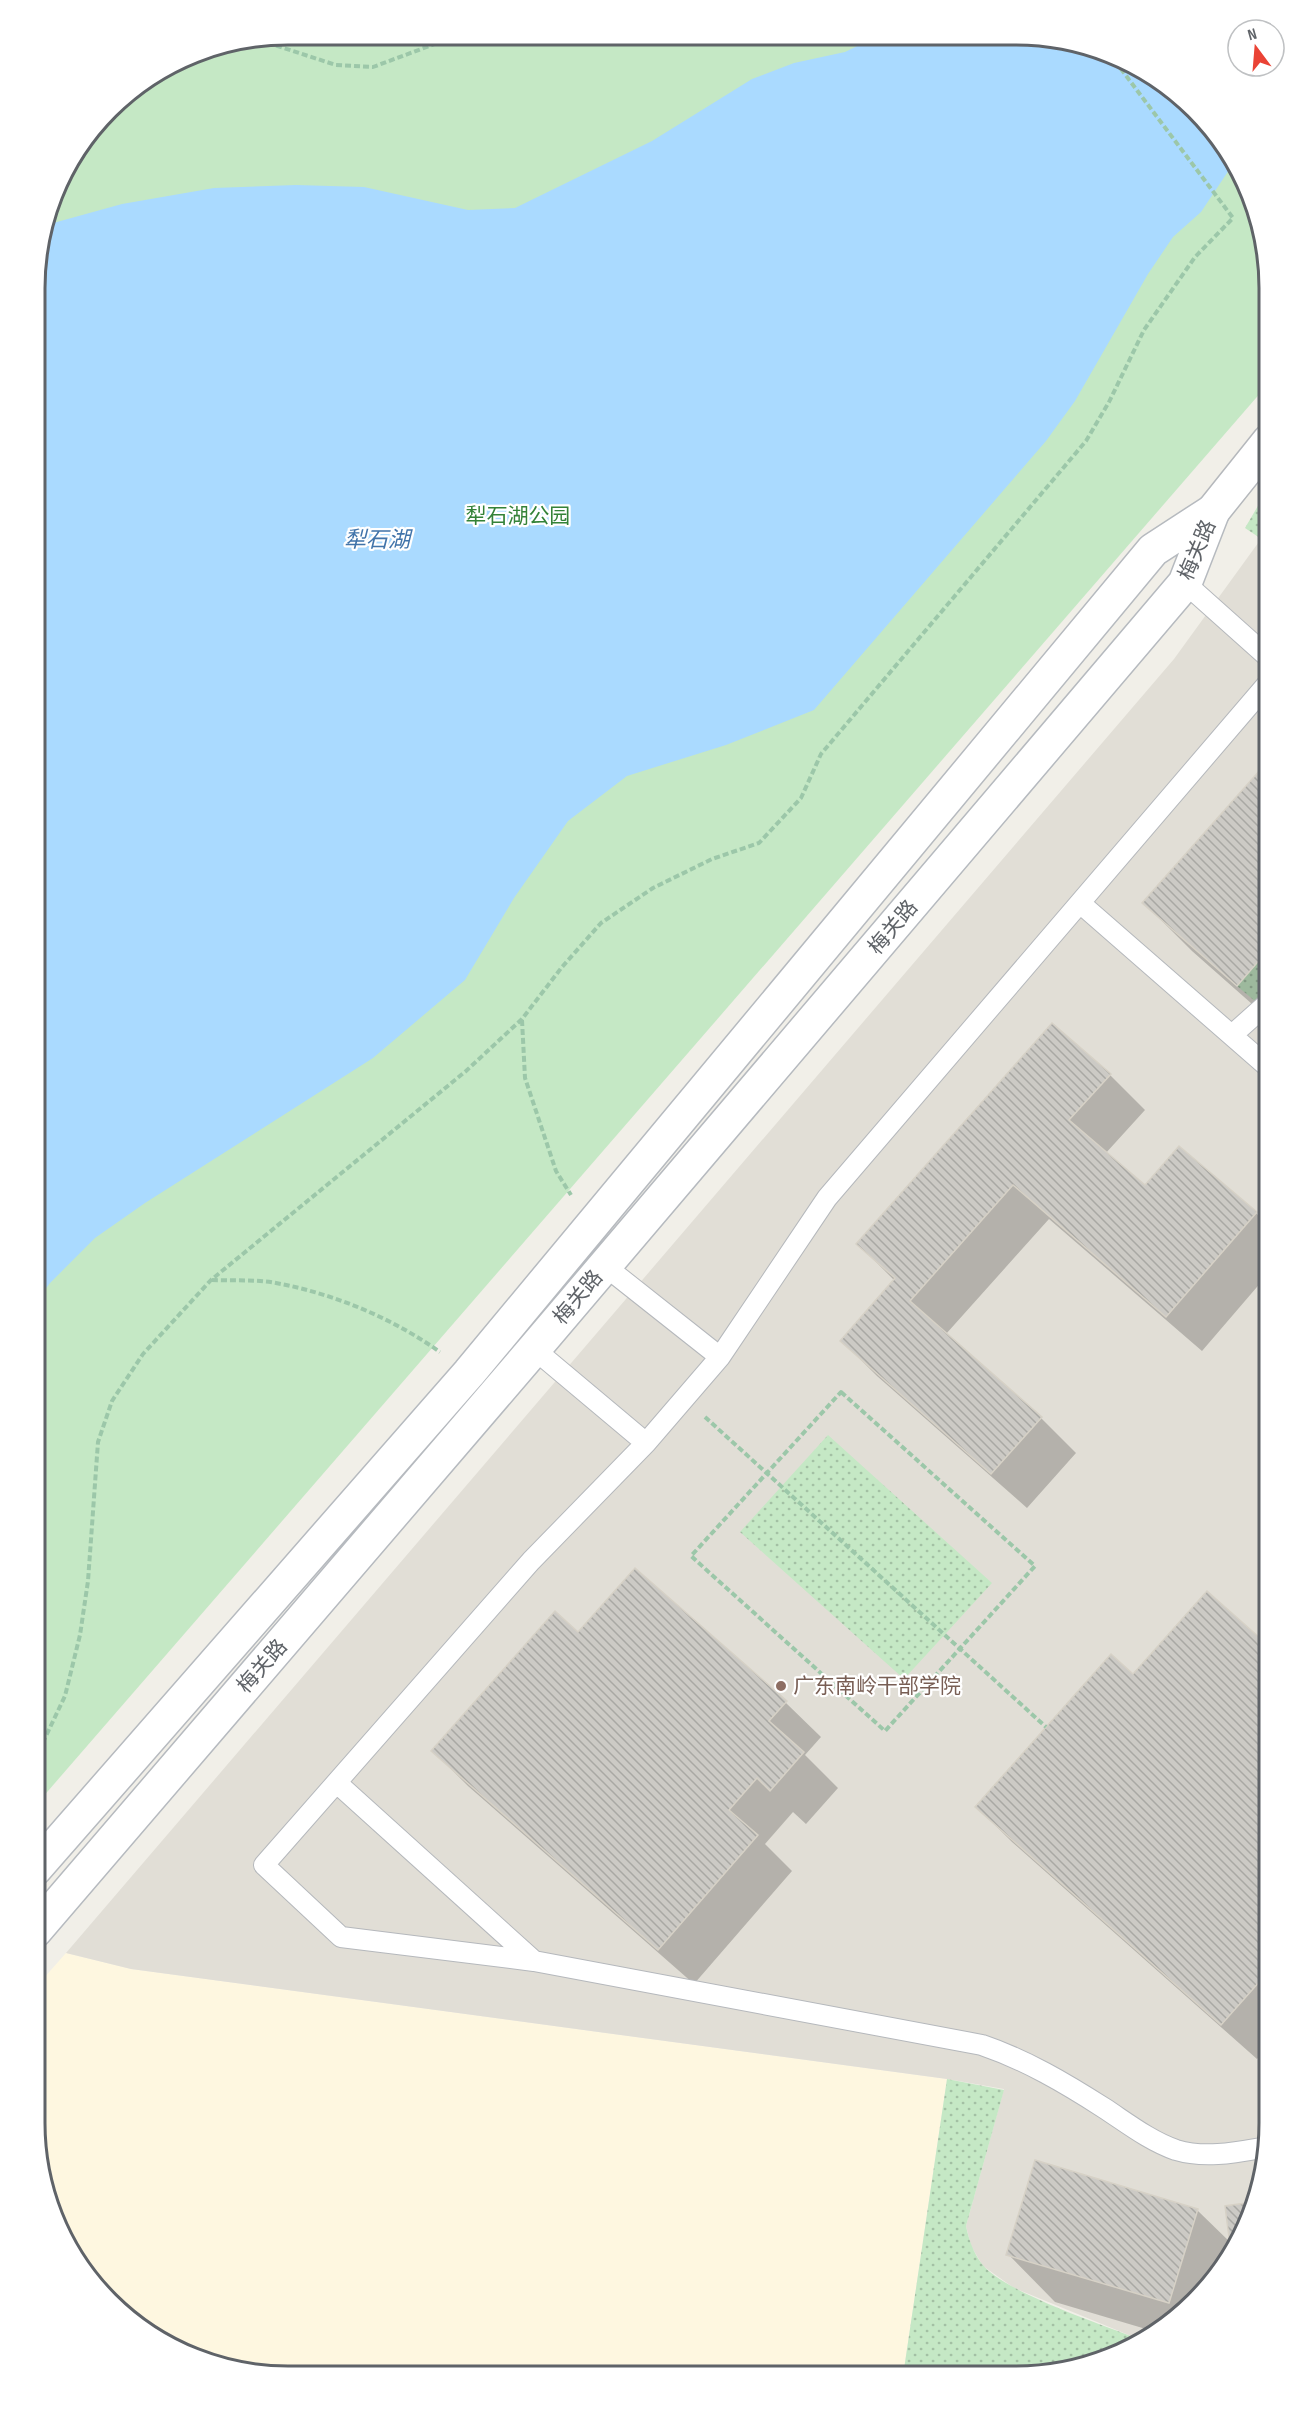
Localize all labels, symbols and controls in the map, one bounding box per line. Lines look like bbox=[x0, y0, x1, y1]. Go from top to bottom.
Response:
north arrow bbox=[1226, 18, 1286, 78]
text: N bbox=[1246, 25, 1259, 45]
park label: 犁石湖公园 bbox=[466, 504, 571, 529]
street label: 梅关路 bbox=[1174, 516, 1221, 584]
water label: 犁石湖 bbox=[344, 527, 413, 554]
street label: 梅关路 bbox=[864, 895, 923, 959]
street label: 梅关路 bbox=[549, 1265, 608, 1329]
street label: 梅关路 bbox=[232, 1634, 292, 1698]
place label: 广东南岭干部学院 bbox=[793, 1674, 961, 1699]
marker: 广东南岭干部学院 bbox=[774, 1679, 788, 1693]

